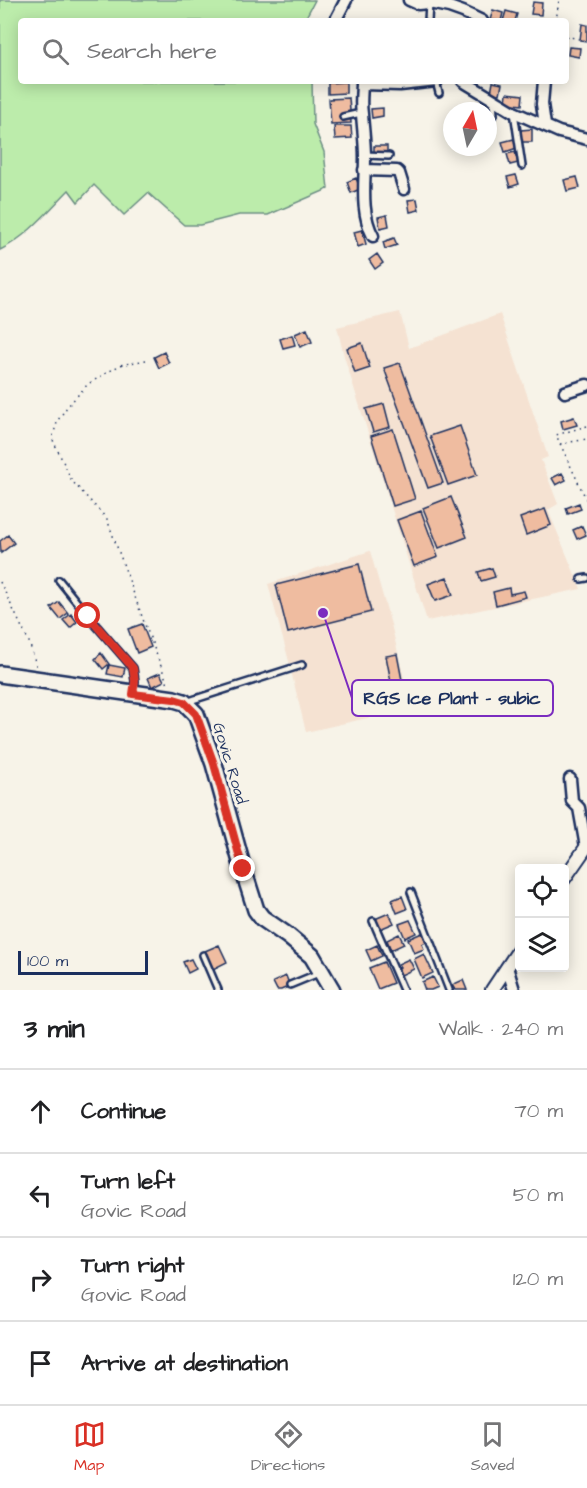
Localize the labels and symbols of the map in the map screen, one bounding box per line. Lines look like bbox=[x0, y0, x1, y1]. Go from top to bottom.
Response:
north arrow bbox=[443, 102, 497, 156]
route start bbox=[74, 602, 100, 628]
callout: RGS Ice Plant - subic bbox=[352, 680, 553, 716]
text: RGS Ice Plant - subic bbox=[363, 686, 541, 711]
street label: Govic Road bbox=[207, 720, 253, 807]
route end bbox=[229, 855, 255, 881]
scale bar bbox=[18, 948, 148, 976]

